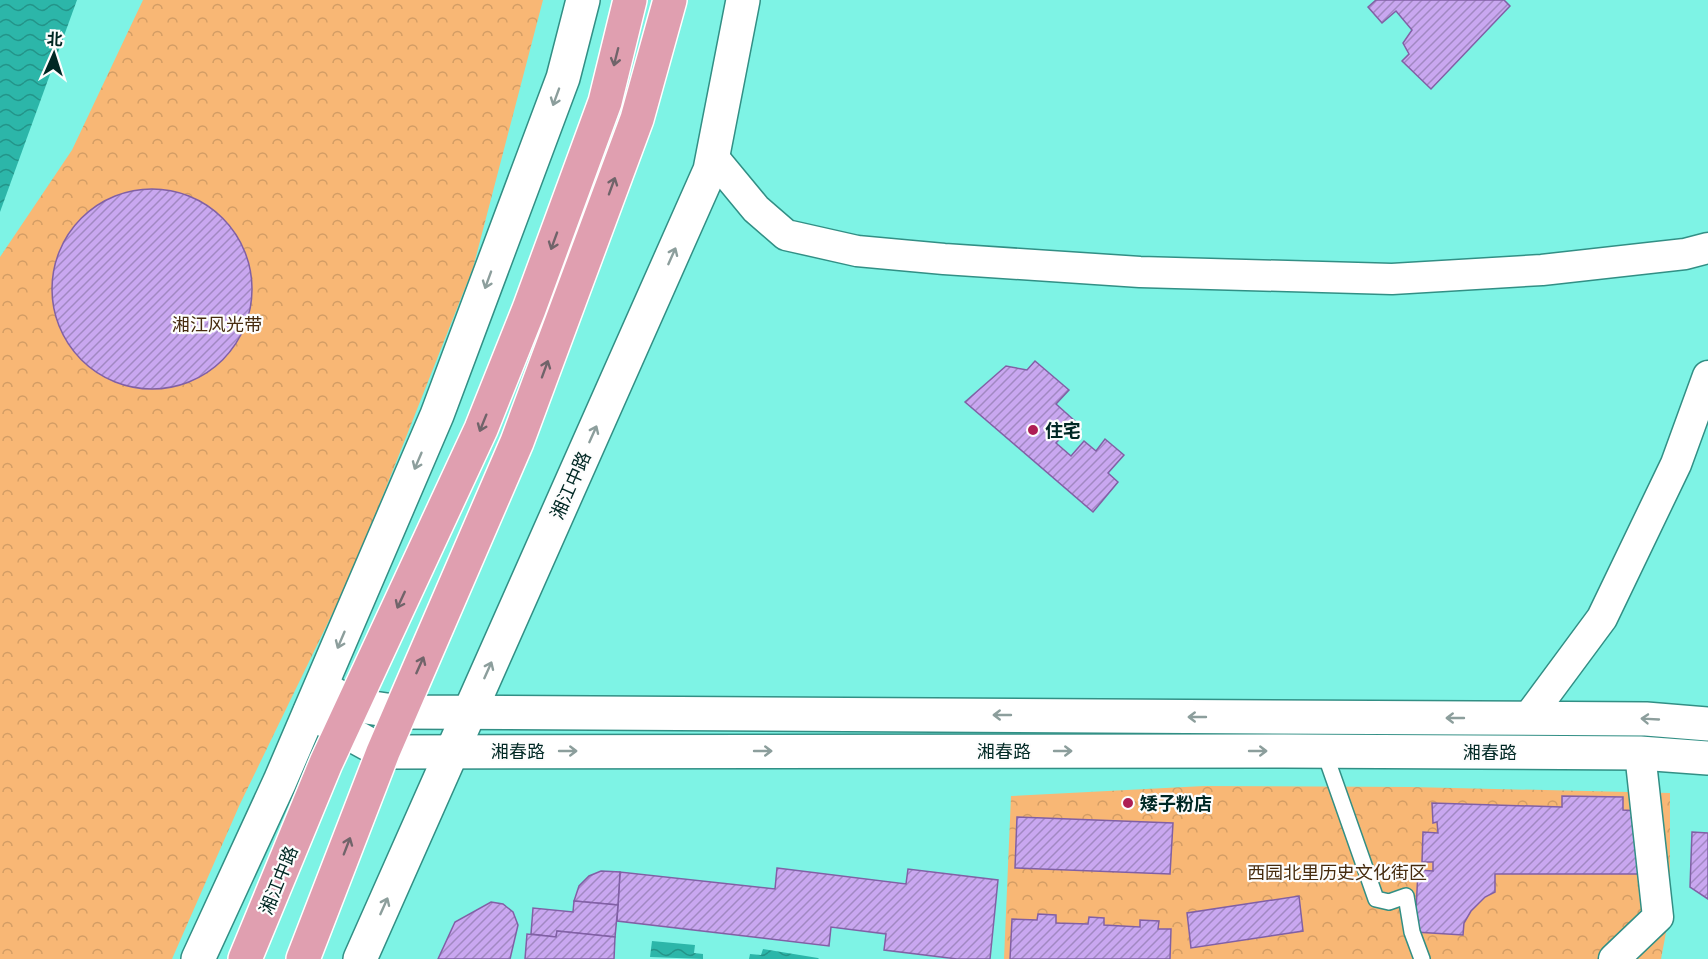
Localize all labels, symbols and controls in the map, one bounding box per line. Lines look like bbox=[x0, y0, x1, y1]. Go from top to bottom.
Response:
north arrow bbox=[24, 24, 84, 84]
text: 北 bbox=[46, 29, 63, 49]
one-way arrow bbox=[609, 47, 621, 66]
one-way arrow bbox=[549, 87, 560, 105]
one-way arrow bbox=[608, 178, 619, 196]
one-way arrow bbox=[547, 232, 558, 250]
one-way arrow bbox=[667, 247, 679, 265]
one-way arrow bbox=[482, 270, 493, 288]
park label: 湘江风光带 bbox=[172, 313, 262, 335]
one-way arrow bbox=[540, 361, 551, 379]
one-way arrow bbox=[477, 413, 488, 432]
place label: 住宅 bbox=[1045, 419, 1081, 441]
marker: 住宅 bbox=[1026, 423, 1040, 437]
one-way arrow bbox=[588, 425, 599, 444]
street label: 湘江中路 bbox=[545, 448, 595, 522]
one-way arrow bbox=[412, 452, 423, 470]
one-way arrow bbox=[395, 591, 407, 609]
one-way arrow bbox=[335, 631, 346, 649]
one-way arrow bbox=[415, 657, 427, 675]
one-way arrow bbox=[483, 661, 495, 679]
one-way arrow bbox=[992, 709, 1012, 721]
one-way arrow bbox=[1187, 711, 1207, 722]
one-way arrow bbox=[1445, 712, 1465, 724]
one-way arrow bbox=[1640, 714, 1660, 725]
street label: 湘春路 bbox=[491, 740, 545, 762]
street label: 湘春路 bbox=[977, 740, 1031, 762]
street label: 湘春路 bbox=[1463, 741, 1517, 763]
one-way arrow bbox=[558, 745, 578, 757]
one-way arrow bbox=[753, 745, 773, 757]
one-way arrow bbox=[1053, 745, 1073, 757]
one-way arrow bbox=[1248, 745, 1268, 757]
place label: 矮子粉店 bbox=[1140, 792, 1212, 814]
marker: 矮子粉店 bbox=[1121, 796, 1135, 810]
one-way arrow bbox=[342, 837, 353, 855]
street label: 湘江中路 bbox=[254, 843, 302, 917]
park label: 西园北里历史文化街区 bbox=[1247, 861, 1427, 883]
one-way arrow bbox=[378, 897, 390, 915]

